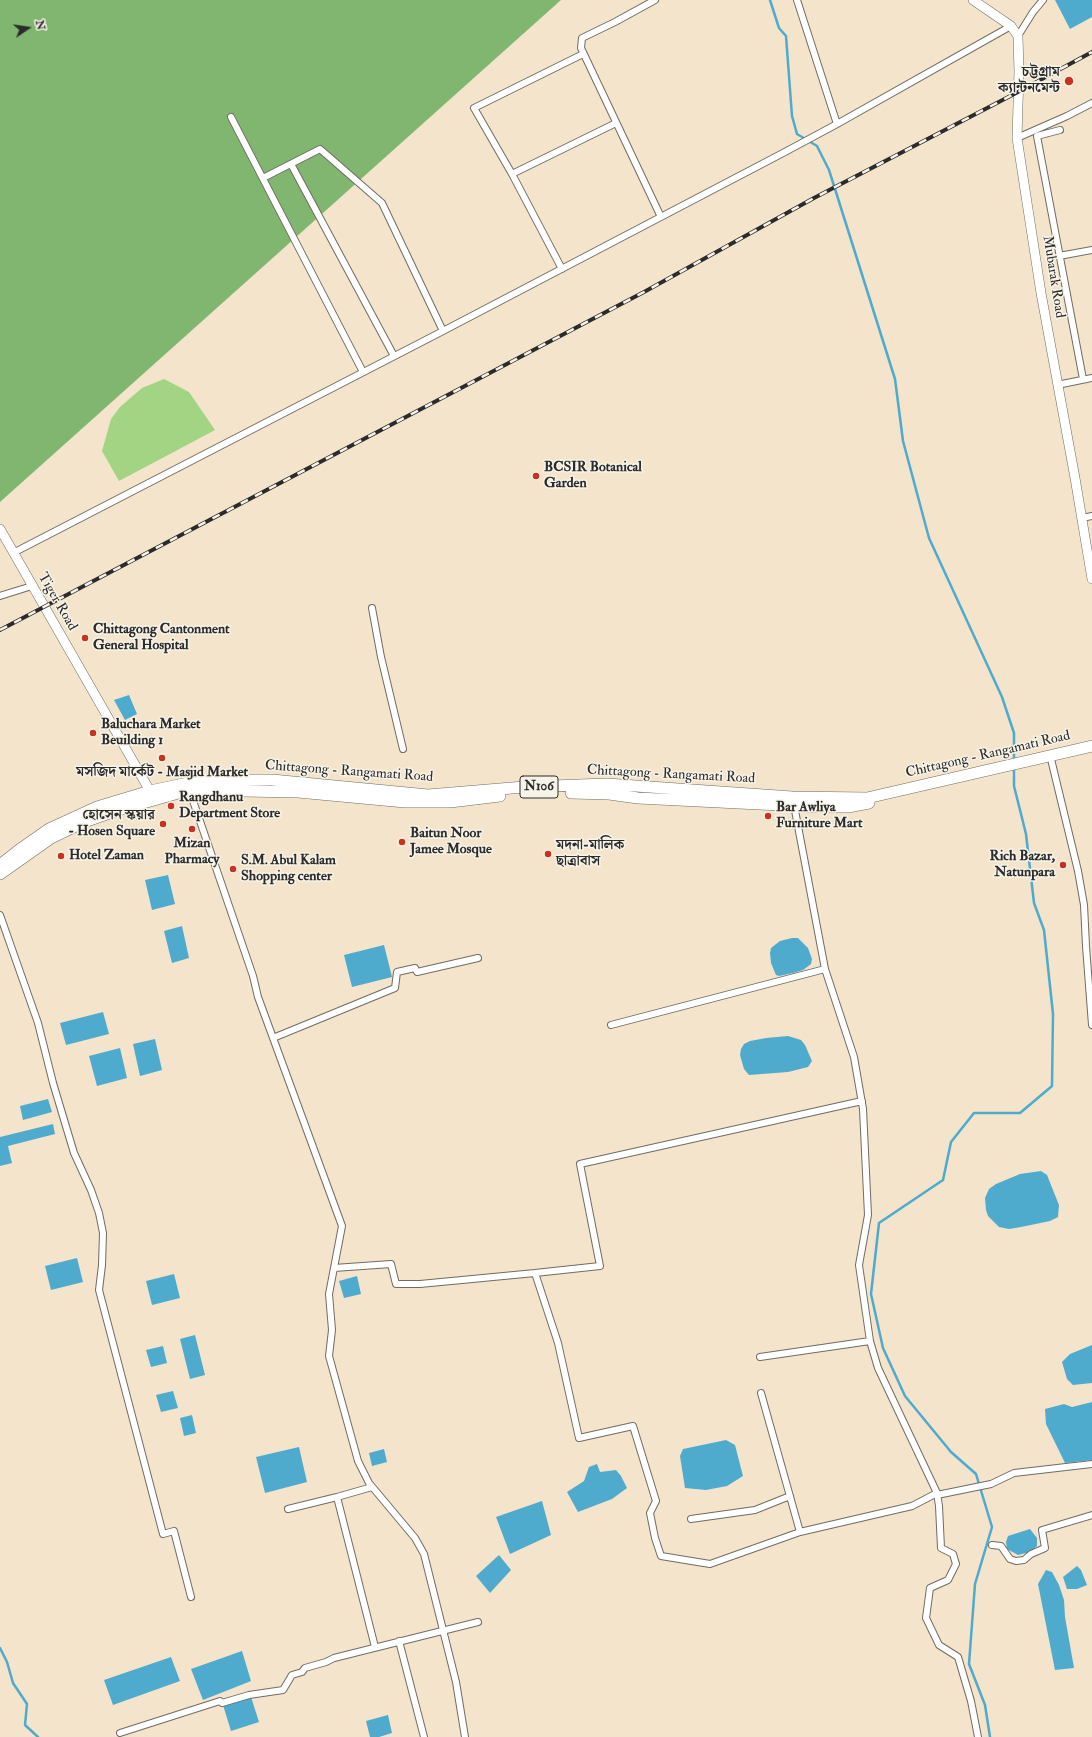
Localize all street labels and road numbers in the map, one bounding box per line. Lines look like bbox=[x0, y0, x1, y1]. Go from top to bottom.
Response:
street label: Mubarak Road bbox=[1038, 235, 1068, 319]
street label: Tiger Road bbox=[34, 570, 80, 634]
street label: Chittagong - Rangamati Road bbox=[904, 728, 1072, 782]
street label: Chittagong - Rangamati Road bbox=[264, 758, 434, 786]
street label: Chittagong - Rangamati Road bbox=[586, 762, 756, 788]
road number: N106 bbox=[520, 776, 558, 798]

